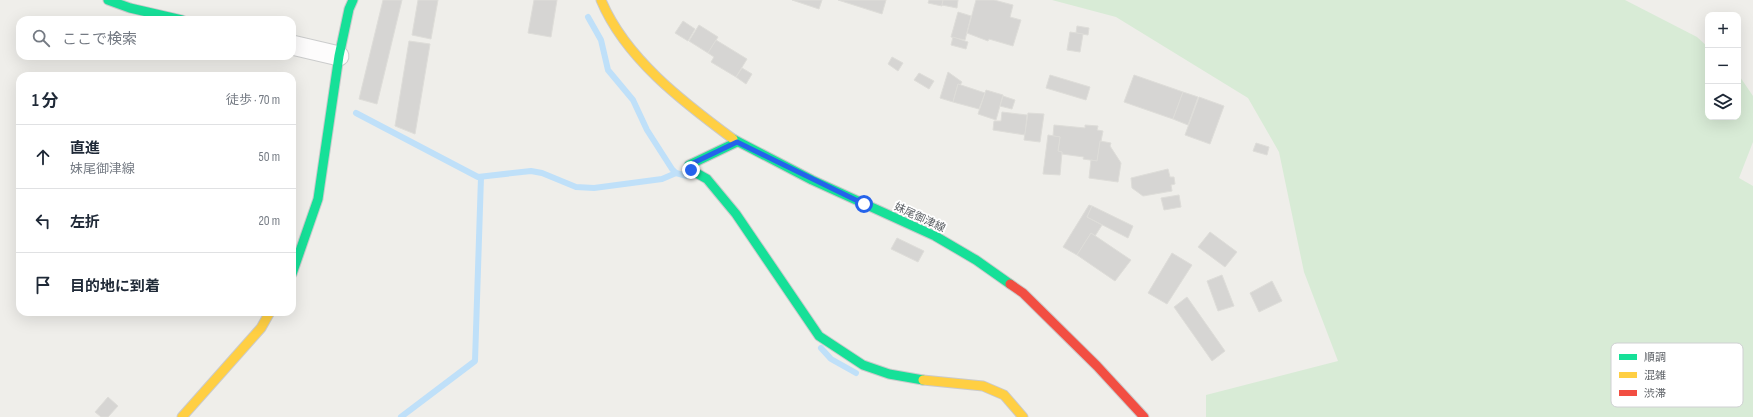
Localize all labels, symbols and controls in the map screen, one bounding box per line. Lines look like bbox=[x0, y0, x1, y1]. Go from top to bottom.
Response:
map controls bbox=[1705, 12, 1741, 120]
button: + bbox=[1705, 12, 1741, 48]
search box bbox=[16, 16, 296, 60]
icon: search bbox=[30, 27, 52, 49]
text: ここで検索 bbox=[62, 30, 137, 49]
button: − bbox=[1705, 48, 1741, 84]
button: layers bbox=[1705, 84, 1741, 120]
text: 1 分 bbox=[32, 91, 58, 111]
text: 徒歩 · 70 m bbox=[226, 92, 280, 108]
text: 直進 bbox=[70, 139, 100, 158]
icon: ahead bbox=[32, 146, 54, 168]
text: 50 m bbox=[259, 149, 280, 165]
text: 妹尾御津線 bbox=[70, 161, 135, 177]
route end bbox=[682, 161, 700, 179]
route start bbox=[855, 195, 873, 213]
street label: 妹尾御津線 bbox=[892, 200, 947, 235]
icon: left bbox=[32, 210, 54, 232]
text: 左折 bbox=[70, 213, 100, 232]
text: 20 m bbox=[258, 213, 280, 229]
icon: arrive bbox=[32, 274, 54, 296]
text: 目的地に到着 bbox=[70, 277, 160, 296]
legend bbox=[1611, 343, 1743, 407]
text: 順調 bbox=[1644, 351, 1666, 364]
text: 混雑 bbox=[1644, 369, 1666, 382]
text: 渋滞 bbox=[1644, 387, 1666, 400]

